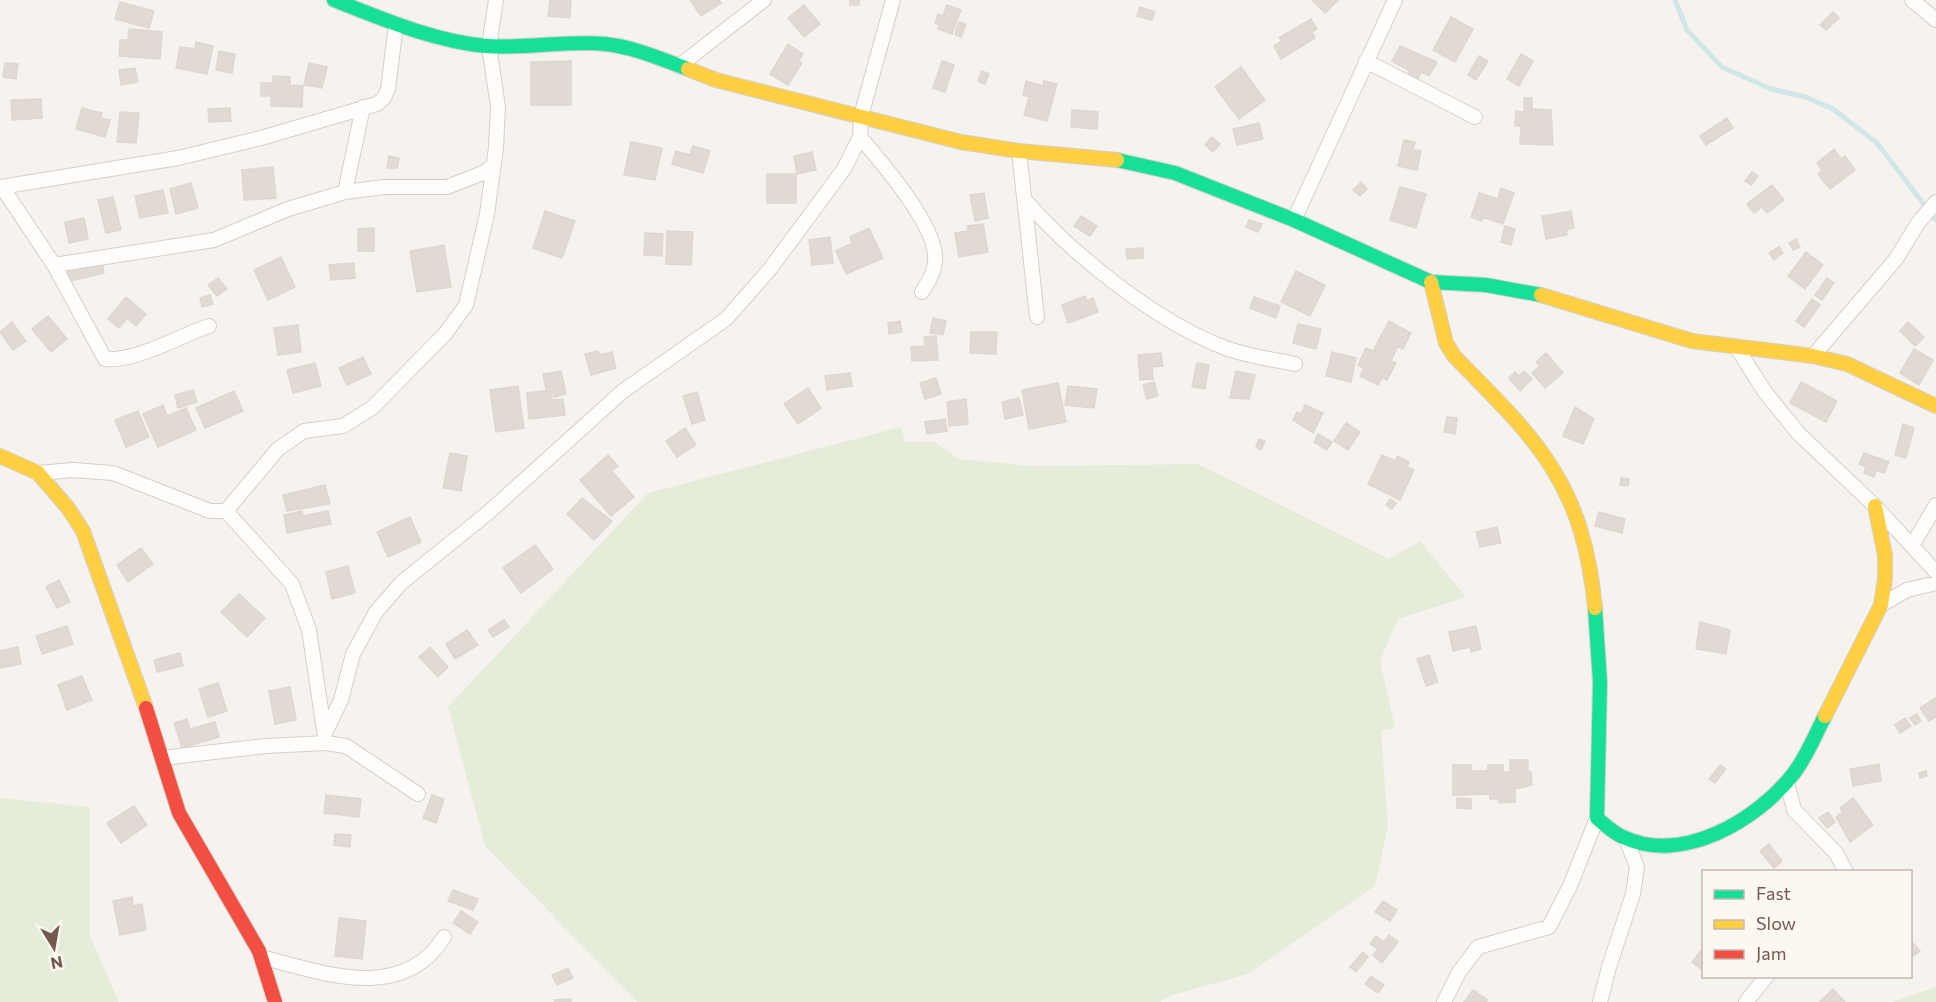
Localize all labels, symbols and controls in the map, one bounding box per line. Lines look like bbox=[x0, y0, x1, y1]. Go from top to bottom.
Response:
legend bbox=[1702, 870, 1912, 978]
text: Fast bbox=[1756, 882, 1791, 904]
text: Slow bbox=[1756, 912, 1796, 934]
north arrow bbox=[24, 918, 84, 978]
text: Jam bbox=[1756, 942, 1786, 964]
text: N bbox=[49, 953, 65, 974]

